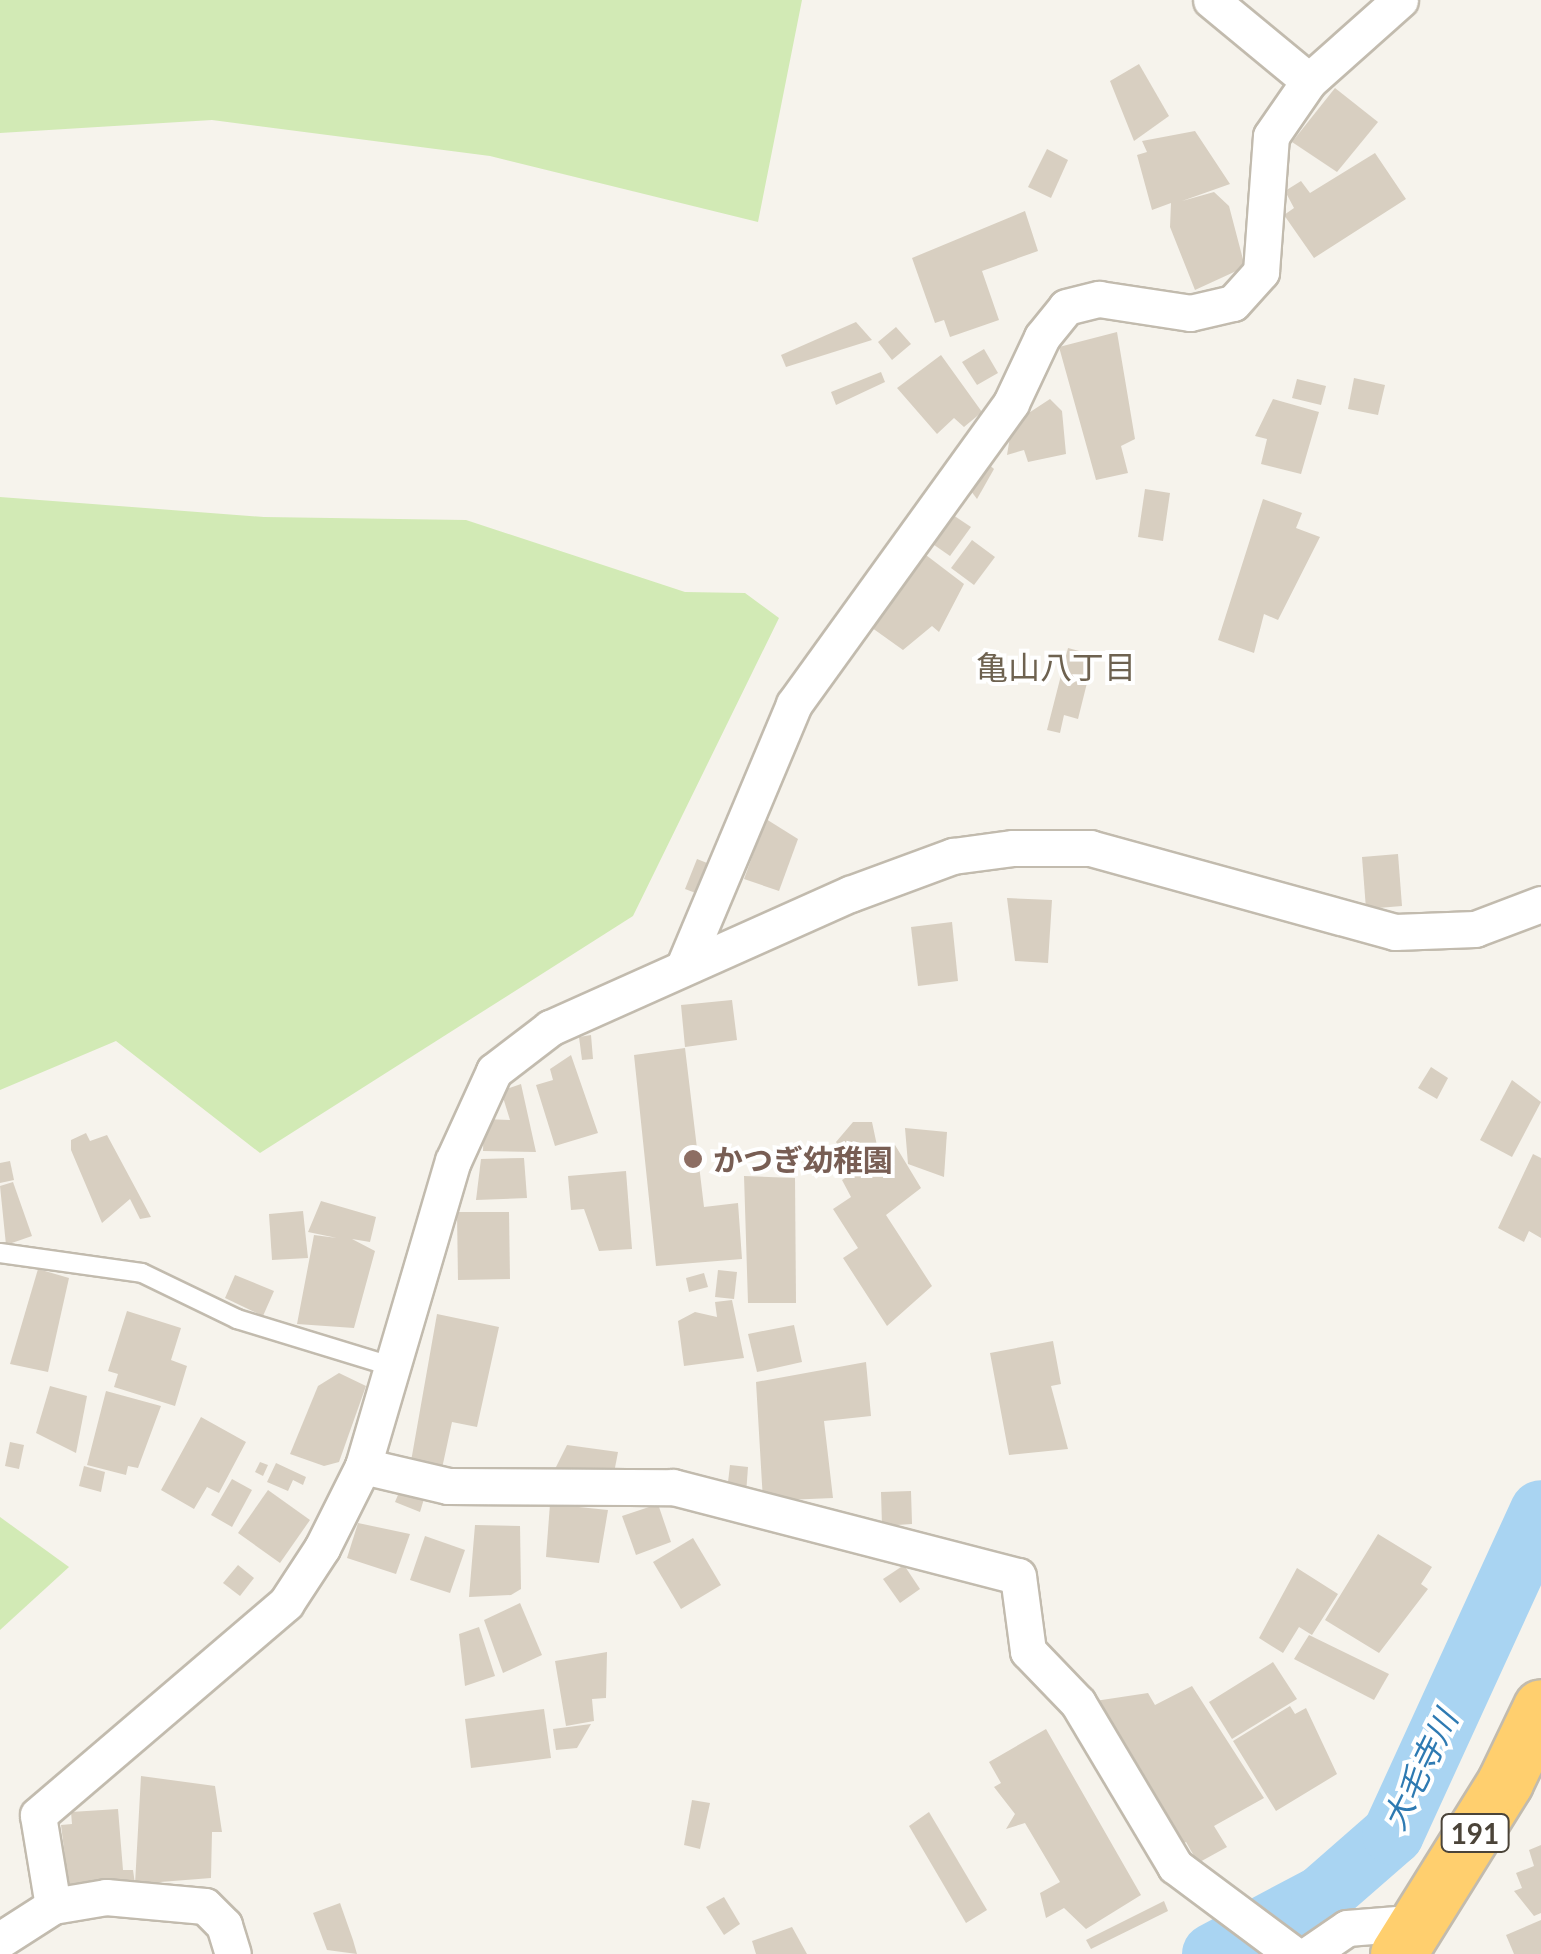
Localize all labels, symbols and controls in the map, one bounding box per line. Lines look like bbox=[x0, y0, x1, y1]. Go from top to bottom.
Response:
district label: 亀山八丁目 bbox=[976, 648, 1136, 686]
place label: かつぎ幼稚園 bbox=[713, 1141, 893, 1177]
marker: かつぎ幼稚園 bbox=[682, 1148, 704, 1170]
water label: 大毛寺川 bbox=[1375, 1704, 1465, 1836]
road number: 191 bbox=[1440, 1810, 1510, 1856]

